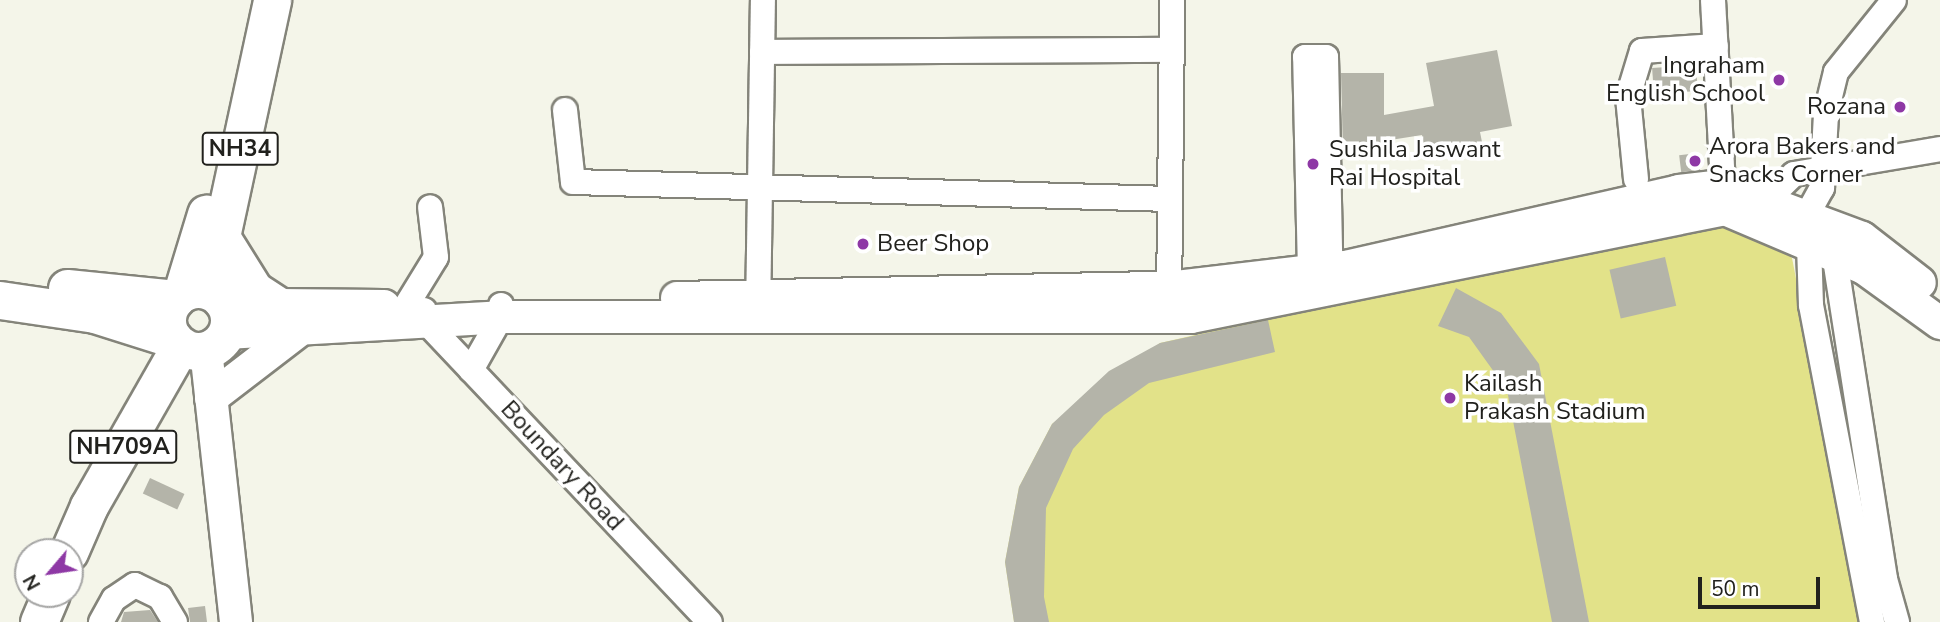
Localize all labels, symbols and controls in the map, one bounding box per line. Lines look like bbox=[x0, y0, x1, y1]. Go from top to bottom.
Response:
place label: Ingraham English School bbox=[1606, 52, 1765, 108]
marker: Ingraham English School bbox=[1771, 72, 1787, 88]
place label: Rozana bbox=[1807, 93, 1886, 121]
marker: Rozana bbox=[1892, 99, 1908, 115]
road number: NH34 bbox=[202, 130, 278, 168]
place label: Arora Bakers and Snacks Corner bbox=[1709, 133, 1896, 189]
place label: Sushila Jaswant Rai Hospital bbox=[1329, 136, 1500, 192]
marker: Arora Bakers and Snacks Corner bbox=[1687, 153, 1703, 169]
marker: Sushila Jaswant Rai Hospital bbox=[1303, 154, 1323, 174]
place label: Beer Shop bbox=[877, 230, 989, 258]
marker: Beer Shop bbox=[855, 236, 871, 252]
place label: Kailash Prakash Stadium bbox=[1464, 370, 1645, 426]
marker: Kailash Prakash Stadium bbox=[1442, 390, 1458, 406]
street label: Boundary Road bbox=[495, 395, 629, 537]
road number: NH709A bbox=[69, 428, 177, 466]
north arrow bbox=[14, 538, 84, 608]
scale bar bbox=[1702, 562, 1825, 606]
text: N bbox=[18, 570, 47, 595]
text: 50 m bbox=[1711, 575, 1760, 603]

